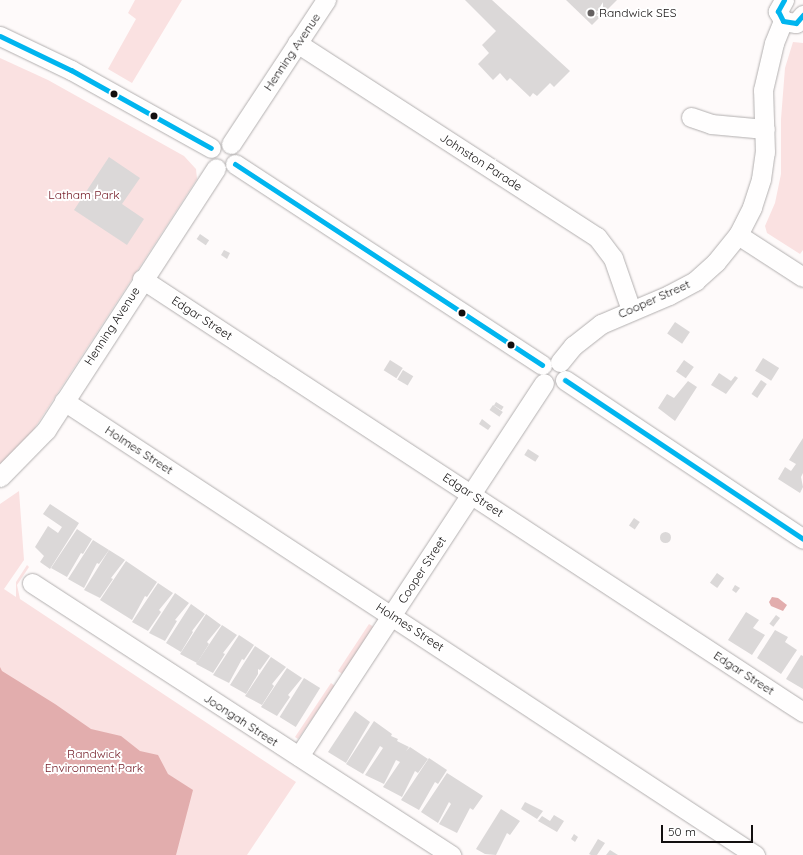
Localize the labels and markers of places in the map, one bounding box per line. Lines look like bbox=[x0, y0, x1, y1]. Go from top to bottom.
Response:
place label: Randwick SES bbox=[599, 6, 676, 20]
marker: Randwick SES bbox=[586, 8, 596, 18]
unlabelled marker bbox=[109, 89, 119, 99]
unlabelled marker bbox=[149, 111, 159, 121]
unlabelled marker bbox=[457, 308, 467, 318]
unlabelled marker bbox=[506, 340, 516, 350]

